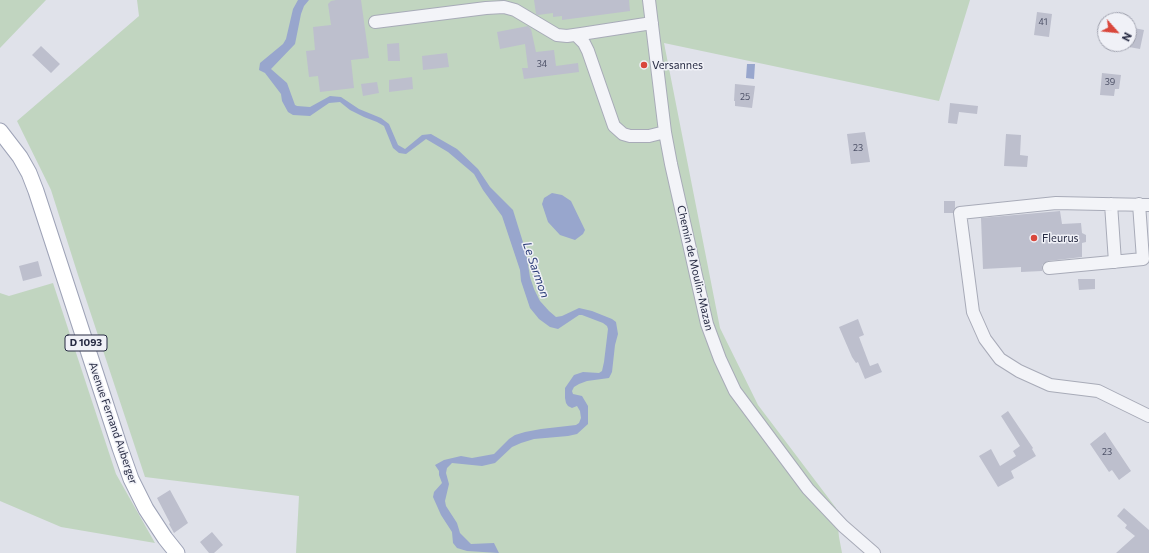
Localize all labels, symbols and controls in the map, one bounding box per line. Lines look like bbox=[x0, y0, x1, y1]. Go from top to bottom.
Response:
north arrow bbox=[1097, 12, 1137, 52]
house number: 41 bbox=[1039, 17, 1047, 27]
text: N bbox=[1120, 31, 1135, 44]
place label: Versannes bbox=[652, 58, 703, 72]
house number: 34 bbox=[537, 59, 547, 69]
marker: Versannes bbox=[639, 60, 649, 70]
house number: 39 bbox=[1105, 77, 1115, 87]
house number: 25 bbox=[740, 92, 750, 102]
house number: 23 bbox=[853, 143, 863, 153]
street label: Chemin de Moulin-Mazan bbox=[674, 204, 716, 332]
place label: Fleurus bbox=[1042, 231, 1079, 245]
marker: Fleurus bbox=[1029, 233, 1039, 243]
water label: Le Sarmon bbox=[520, 240, 552, 300]
road number: D 1093 bbox=[65, 335, 107, 351]
street label: Avenue Fernand Auberger bbox=[86, 360, 140, 486]
house number: 23 bbox=[1102, 447, 1112, 457]

